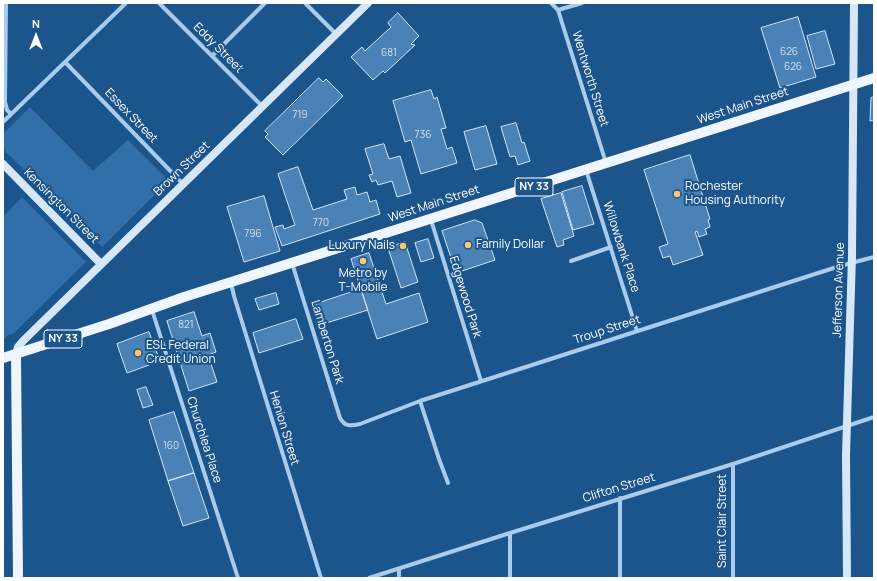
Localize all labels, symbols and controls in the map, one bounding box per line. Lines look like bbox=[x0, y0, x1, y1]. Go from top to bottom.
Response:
north arrow bbox=[16, 16, 56, 56]
text: N bbox=[32, 16, 40, 31]
street label: Eddy Street bbox=[190, 20, 246, 76]
street label: Wentworth Street bbox=[569, 29, 611, 129]
house number: 626 bbox=[780, 46, 798, 58]
house number: 681 bbox=[381, 47, 397, 59]
house number: 626 bbox=[784, 61, 802, 73]
street label: West Main Street bbox=[695, 84, 791, 128]
street label: Essex Street bbox=[101, 86, 161, 146]
house number: 719 bbox=[292, 109, 308, 121]
house number: 736 bbox=[415, 129, 431, 141]
street label: Brown Street bbox=[151, 139, 213, 199]
street label: Kensington Street bbox=[20, 165, 102, 247]
road number: NY 33 bbox=[515, 178, 553, 196]
place label: Rochester Housing Authority bbox=[685, 180, 785, 208]
street label: West Main Street bbox=[386, 182, 482, 226]
marker: Rochester Housing Authority bbox=[672, 189, 682, 199]
street label: Willowbank Place bbox=[599, 200, 643, 294]
house number: 770 bbox=[313, 217, 329, 229]
house number: 796 bbox=[244, 228, 262, 240]
place label: Family Dollar bbox=[476, 238, 545, 252]
place label: Luxury Nails bbox=[329, 239, 395, 253]
marker: Family Dollar bbox=[463, 240, 473, 250]
marker: Luxury Nails bbox=[398, 241, 408, 251]
street label: Jefferson Avenue bbox=[830, 242, 848, 338]
street label: Edgewood Park bbox=[446, 255, 484, 339]
marker: Metro by T-Mobile bbox=[358, 256, 368, 266]
place label: Metro by T-Mobile bbox=[338, 267, 388, 295]
street label: Lamberton Park bbox=[307, 299, 347, 385]
street label: Troup Street bbox=[572, 312, 642, 348]
house number: 821 bbox=[178, 319, 194, 331]
road number: NY 33 bbox=[44, 330, 82, 348]
place label: ESL Federal Credit Union bbox=[146, 339, 216, 367]
marker: ESL Federal Credit Union bbox=[133, 348, 143, 358]
street label: Henion Street bbox=[266, 389, 302, 467]
street label: Churchlea Place bbox=[183, 395, 225, 485]
house number: 160 bbox=[163, 440, 179, 452]
street label: Clifton Street bbox=[581, 470, 657, 506]
street label: Saint Clair Street bbox=[716, 474, 730, 568]

